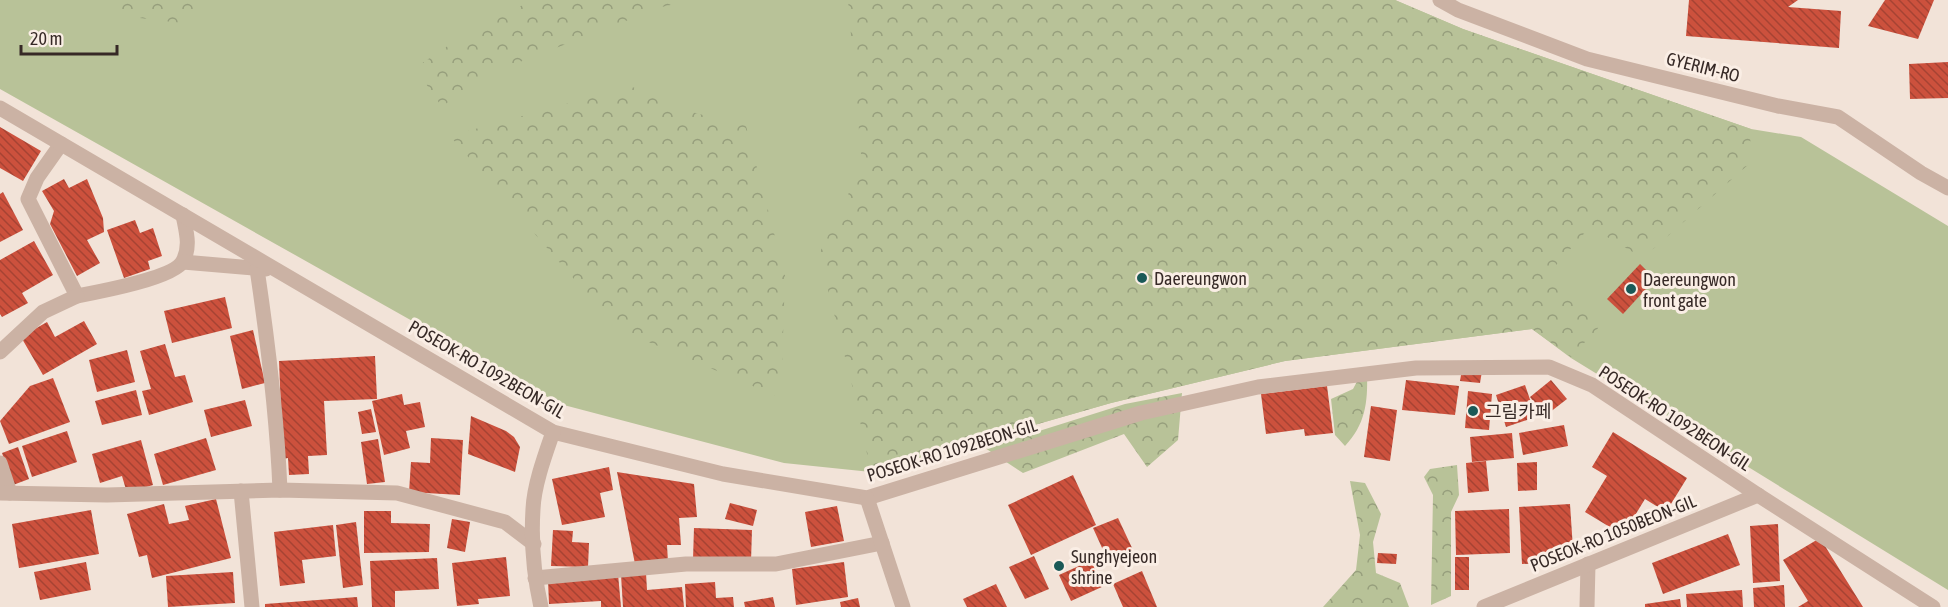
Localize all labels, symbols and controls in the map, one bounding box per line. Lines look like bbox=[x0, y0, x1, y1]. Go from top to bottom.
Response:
scale bar bbox=[21, 18, 117, 56]
text: 20 m bbox=[30, 28, 62, 49]
street label: GYERIM-RO bbox=[1664, 48, 1742, 86]
place label: Daereungwon bbox=[1154, 268, 1247, 289]
place label: Daereungwon front gate bbox=[1643, 269, 1736, 311]
marker: Daereungwon bbox=[1135, 271, 1149, 285]
marker: Daereungwon front gate bbox=[1624, 282, 1638, 296]
street label: POSEOK-RO 1092BEON-GIL bbox=[405, 316, 569, 422]
street label: POSEOK-RO 1092BEON-GIL bbox=[1595, 361, 1755, 475]
place label: 그림카페 bbox=[1485, 401, 1551, 422]
marker: 그림카페 bbox=[1466, 404, 1480, 418]
street label: POSEOK-RO 1092BEON-GIL bbox=[864, 414, 1040, 486]
street label: POSEOK-RO 1050BEON-GIL bbox=[1527, 490, 1699, 576]
place label: Sunghyejeon shrine bbox=[1071, 546, 1157, 588]
marker: Sunghyejeon shrine bbox=[1052, 559, 1066, 573]

